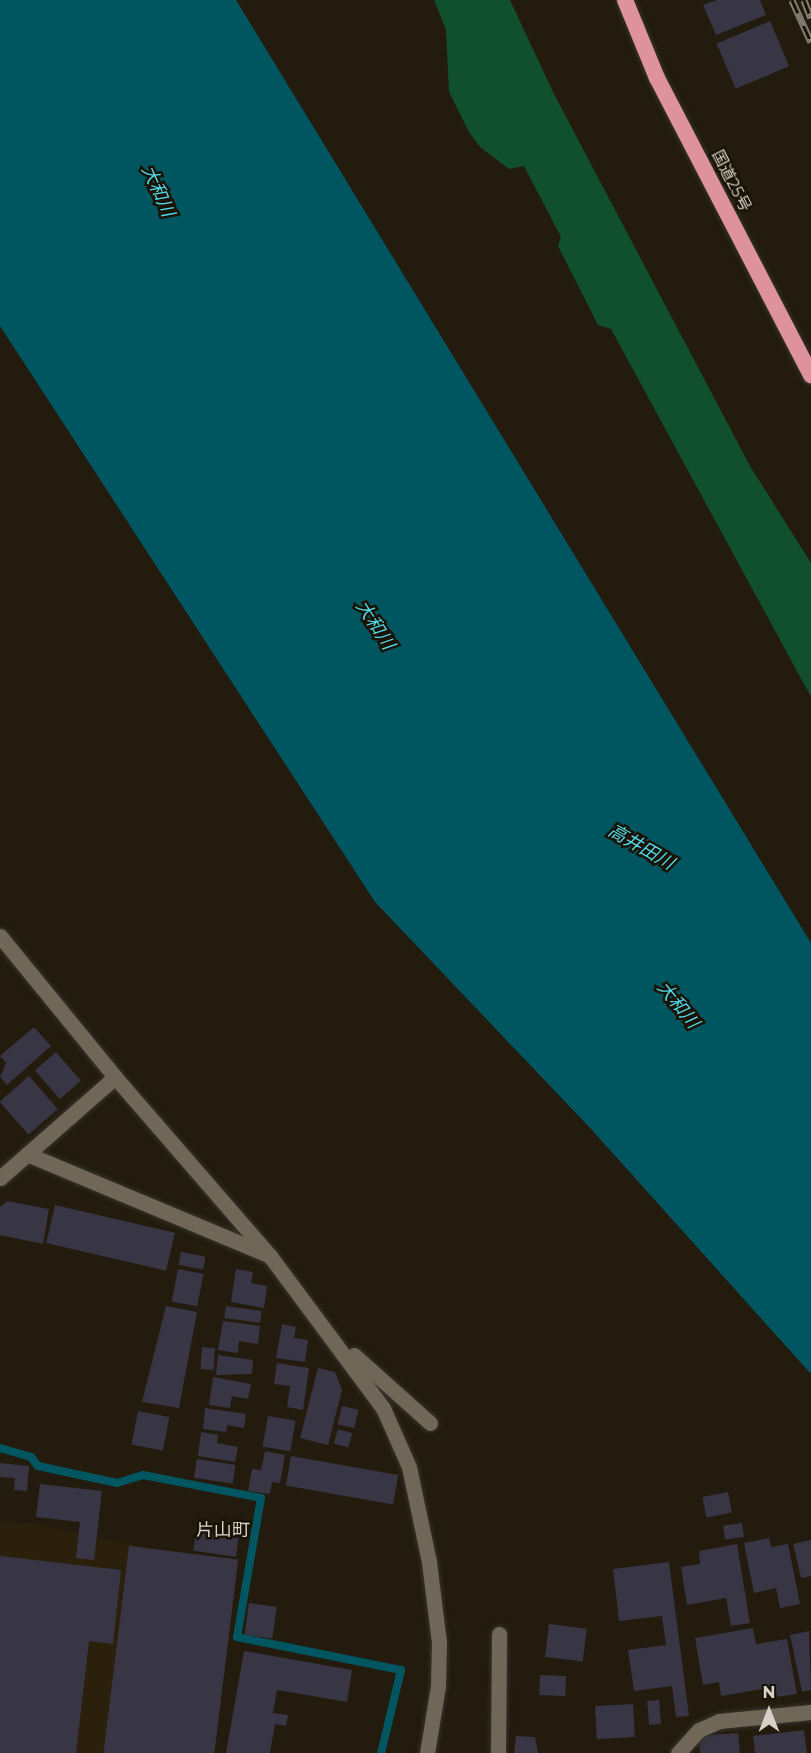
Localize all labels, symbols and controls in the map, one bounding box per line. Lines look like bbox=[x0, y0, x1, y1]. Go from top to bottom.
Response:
street label: 国道25号 bbox=[707, 147, 755, 215]
water label: 大和川 bbox=[137, 162, 179, 220]
water label: 大和川 bbox=[351, 596, 399, 654]
water label: 高井田川 bbox=[604, 820, 678, 874]
water label: 大和川 bbox=[653, 977, 703, 1033]
district label: 片山町 bbox=[196, 1519, 250, 1541]
north arrow bbox=[739, 1681, 799, 1741]
text: N bbox=[763, 1683, 775, 1702]

